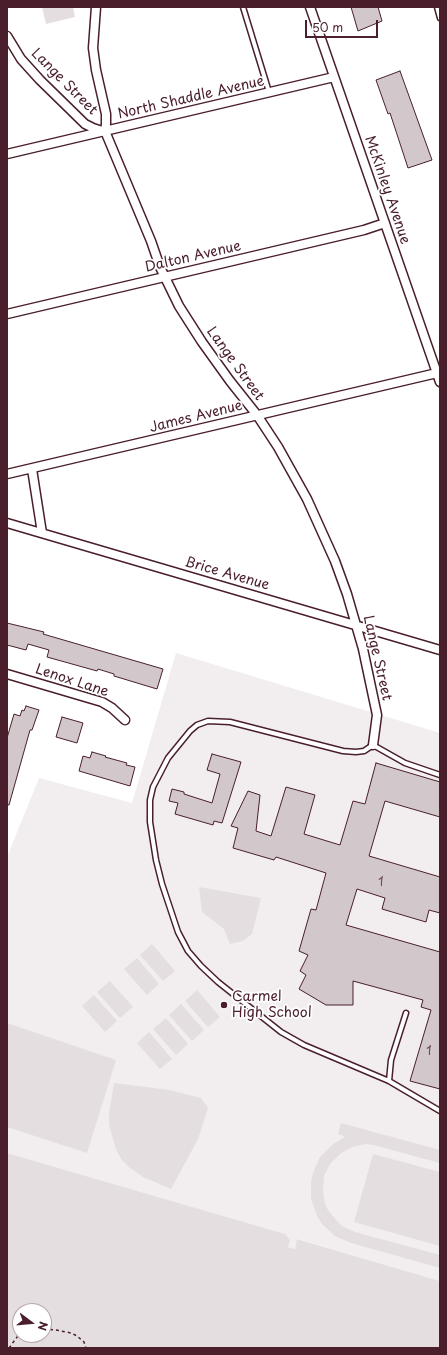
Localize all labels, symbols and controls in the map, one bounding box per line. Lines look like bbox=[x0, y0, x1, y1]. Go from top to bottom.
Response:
scale bar bbox=[307, 12, 380, 38]
text: 50 m bbox=[312, 18, 343, 36]
street label: Lange Street bbox=[27, 45, 101, 119]
street label: North Shaddle Avenue bbox=[116, 73, 266, 123]
street label: McKinley Avenue bbox=[361, 134, 413, 246]
street label: Dalton Avenue bbox=[143, 238, 243, 276]
street label: Lange Street bbox=[203, 324, 267, 404]
street label: James Avenue bbox=[148, 397, 244, 437]
street label: Brice Avenue bbox=[183, 554, 271, 594]
street label: Lange Street bbox=[359, 614, 395, 702]
street label: Lenox Lane bbox=[33, 661, 111, 701]
house number: 1 bbox=[378, 876, 384, 890]
place label: Carmel High School bbox=[232, 989, 312, 1022]
marker: Carmel High School bbox=[219, 1000, 229, 1010]
house number: 1 bbox=[426, 1045, 432, 1059]
north arrow bbox=[12, 1303, 52, 1343]
text: N bbox=[34, 1320, 52, 1333]

